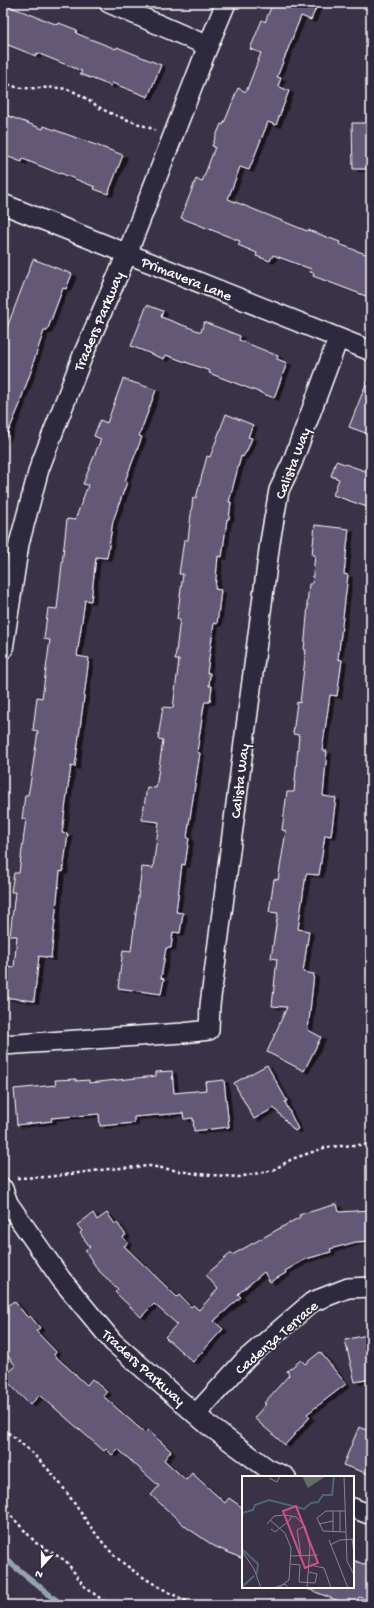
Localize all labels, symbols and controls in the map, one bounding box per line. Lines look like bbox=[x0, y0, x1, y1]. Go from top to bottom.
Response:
street label: Primavera Lane bbox=[137, 253, 234, 306]
street label: Traders Parkway bbox=[70, 269, 129, 375]
street label: Calista Way bbox=[272, 425, 316, 502]
street label: Calista Way bbox=[227, 742, 255, 820]
street label: Cadenza Terrace bbox=[232, 1297, 323, 1379]
street label: Traders Parkway bbox=[96, 1326, 189, 1411]
inset map bbox=[242, 1476, 354, 1588]
north arrow bbox=[22, 1546, 62, 1586]
text: N bbox=[34, 1567, 45, 1580]

